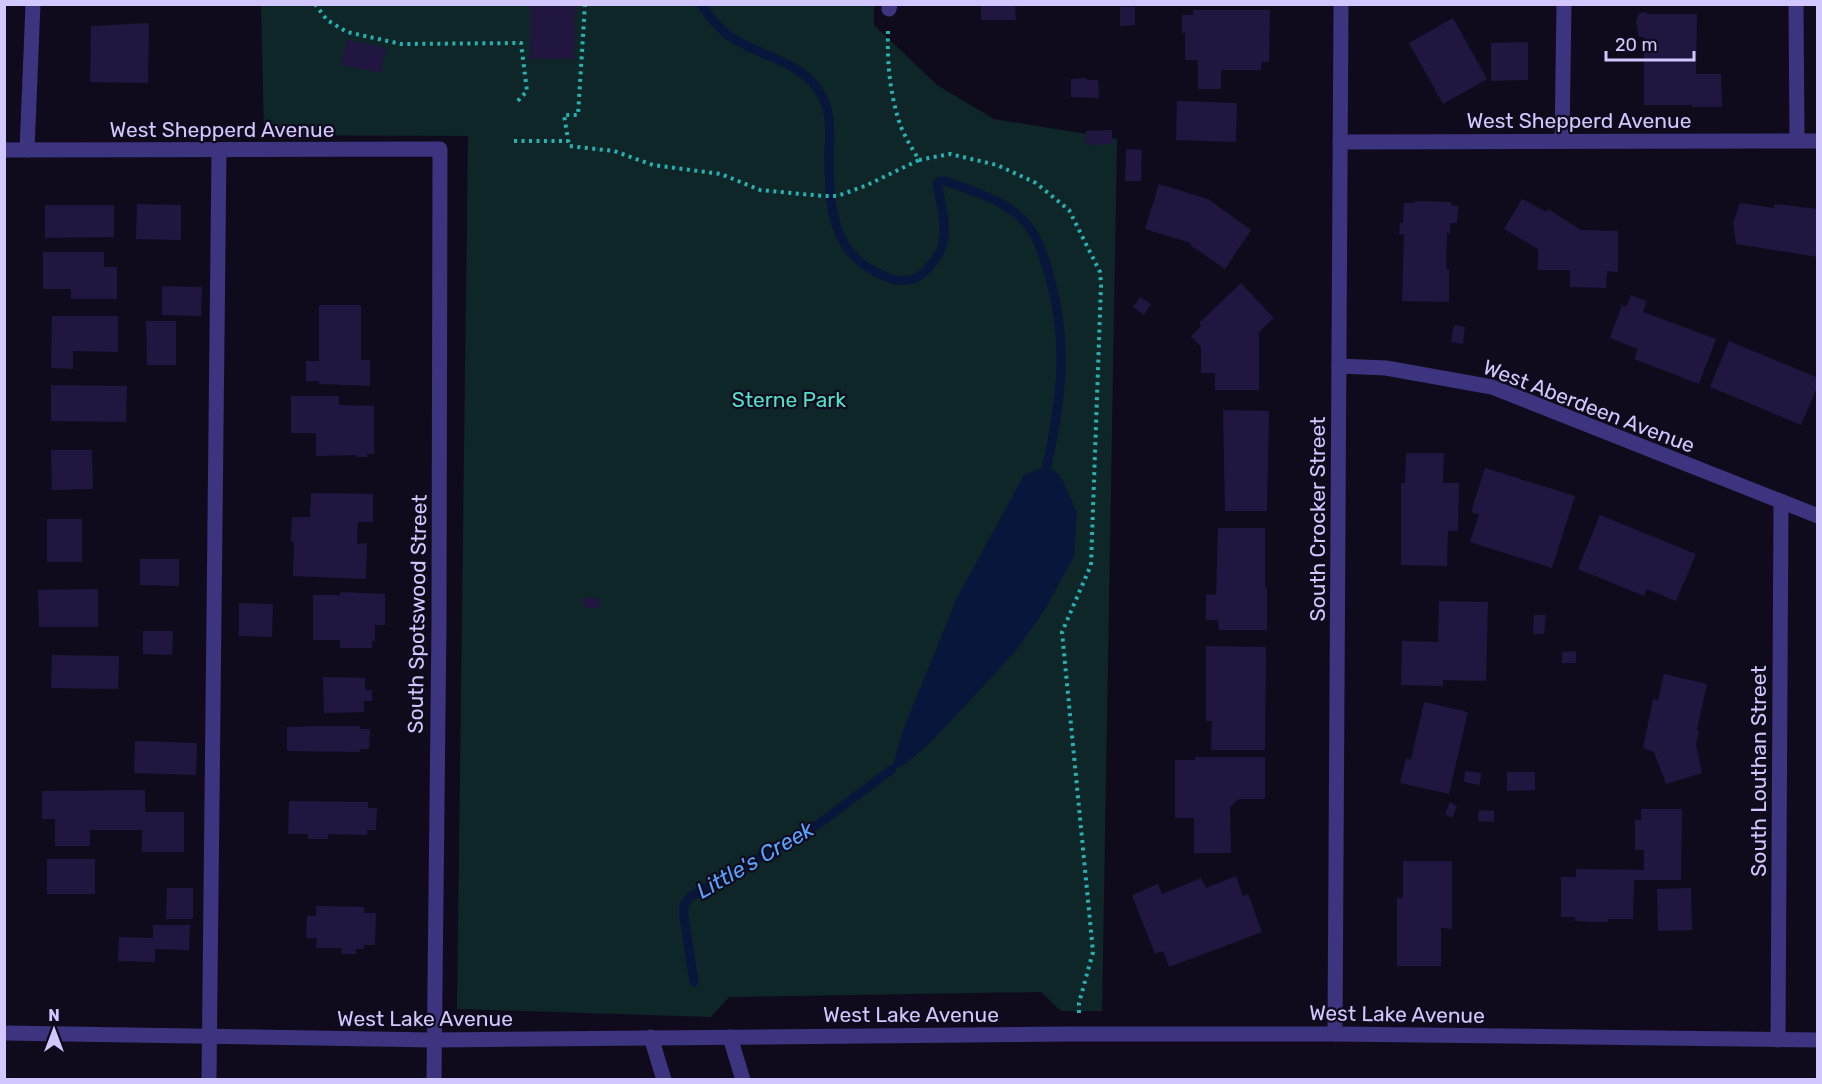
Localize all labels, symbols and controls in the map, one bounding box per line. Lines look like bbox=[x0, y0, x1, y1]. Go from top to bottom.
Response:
scale bar bbox=[1606, 24, 1694, 62]
text: 20 m bbox=[1615, 34, 1657, 56]
street label: West Shepperd Avenue bbox=[1467, 108, 1692, 133]
street label: West Shepperd Avenue bbox=[110, 117, 335, 142]
street label: West Aberdeen Avenue bbox=[1480, 354, 1698, 458]
park label: Sterne Park bbox=[732, 387, 846, 412]
street label: South Crocker Street bbox=[1305, 417, 1330, 621]
street label: South Spotswood Street bbox=[402, 494, 432, 734]
street label: South Louthan Street bbox=[1746, 665, 1771, 877]
water label: Little's Creek bbox=[691, 815, 819, 905]
north arrow bbox=[24, 1000, 84, 1060]
street label: West Lake Avenue bbox=[1309, 1000, 1485, 1028]
street label: West Lake Avenue bbox=[823, 1002, 999, 1027]
text: N bbox=[48, 1006, 60, 1025]
street label: West Lake Avenue bbox=[337, 1006, 513, 1031]

